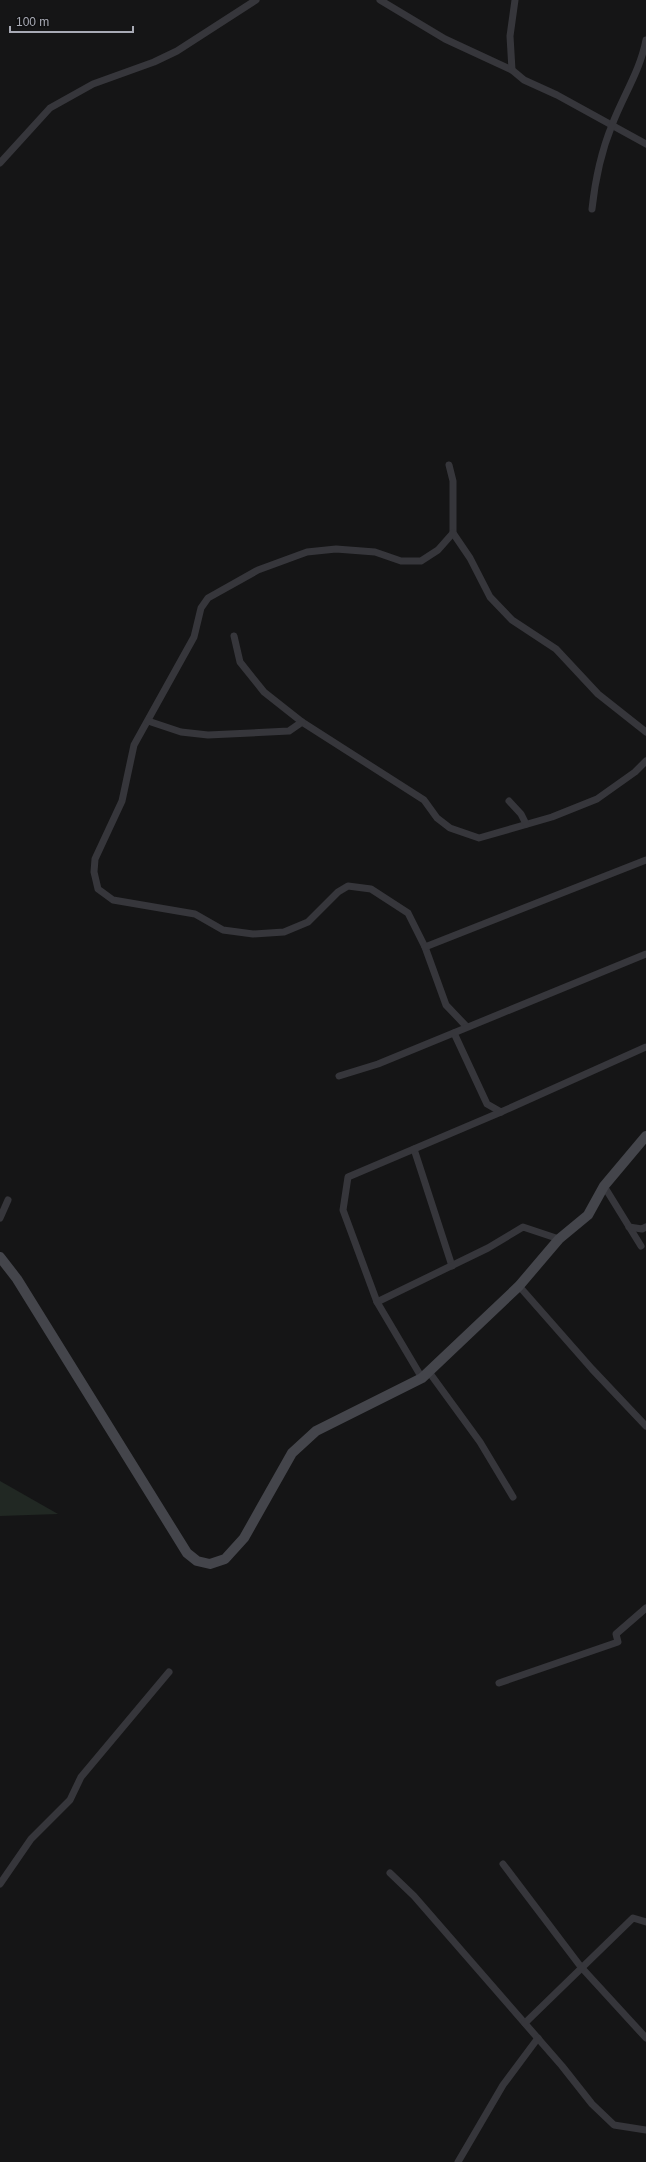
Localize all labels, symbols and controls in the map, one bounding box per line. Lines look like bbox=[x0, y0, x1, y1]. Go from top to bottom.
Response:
scale bar bbox=[10, 8, 133, 34]
text: 100 m bbox=[16, 15, 49, 29]

